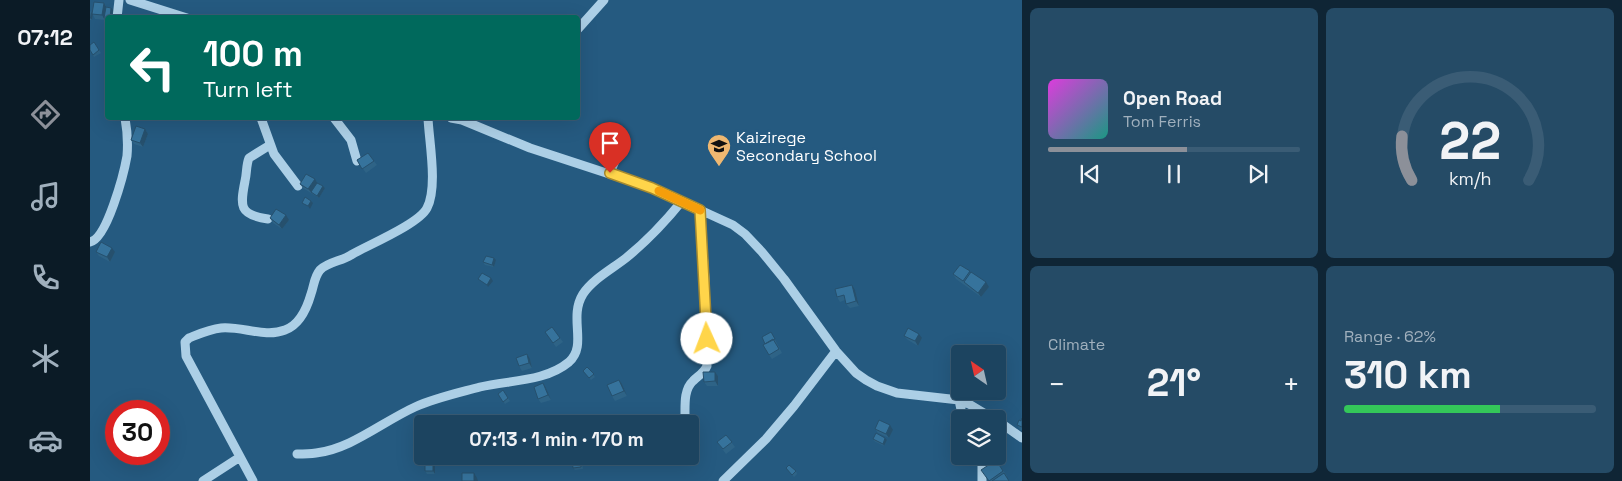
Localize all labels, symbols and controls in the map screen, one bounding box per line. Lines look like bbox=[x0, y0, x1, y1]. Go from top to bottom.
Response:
text: 07:12 bbox=[17, 23, 73, 51]
text: 100 m bbox=[203, 32, 303, 76]
icon: left bbox=[120, 35, 185, 100]
text: Turn left bbox=[203, 75, 293, 103]
text: Open Road bbox=[1123, 86, 1222, 111]
icon: directions bbox=[28, 97, 63, 132]
text: 22 bbox=[1439, 108, 1501, 174]
text: Tom Ferris bbox=[1123, 111, 1201, 132]
pin bbox=[589, 122, 631, 173]
place label: Kaizirege Secondary School bbox=[736, 127, 877, 166]
icon: arrive bbox=[596, 129, 624, 157]
school or university icon: Kaizirege Secondary School bbox=[706, 133, 732, 167]
icon: previous bbox=[1076, 160, 1104, 188]
icon: pause bbox=[1160, 160, 1188, 188]
icon: next bbox=[1244, 160, 1272, 188]
text: km/h bbox=[1449, 167, 1491, 190]
icon: music bbox=[28, 179, 63, 214]
icon: phone bbox=[28, 260, 63, 295]
position arrow bbox=[680, 312, 732, 364]
text: Range · 62% bbox=[1344, 326, 1436, 347]
text: Climate bbox=[1048, 334, 1105, 355]
icon: climate bbox=[28, 341, 63, 376]
north arrow bbox=[951, 345, 1006, 400]
map controls bbox=[951, 345, 1006, 465]
text: 310 km bbox=[1344, 351, 1472, 399]
text: 21° bbox=[1147, 359, 1201, 407]
text: − bbox=[1048, 366, 1065, 402]
text: + bbox=[1283, 366, 1300, 402]
speed limit sign: 30 bbox=[105, 400, 170, 465]
button: layers bbox=[951, 410, 1006, 465]
icon: car bbox=[28, 423, 63, 458]
text: 07:13 · 1 min · 170 m bbox=[469, 427, 644, 452]

